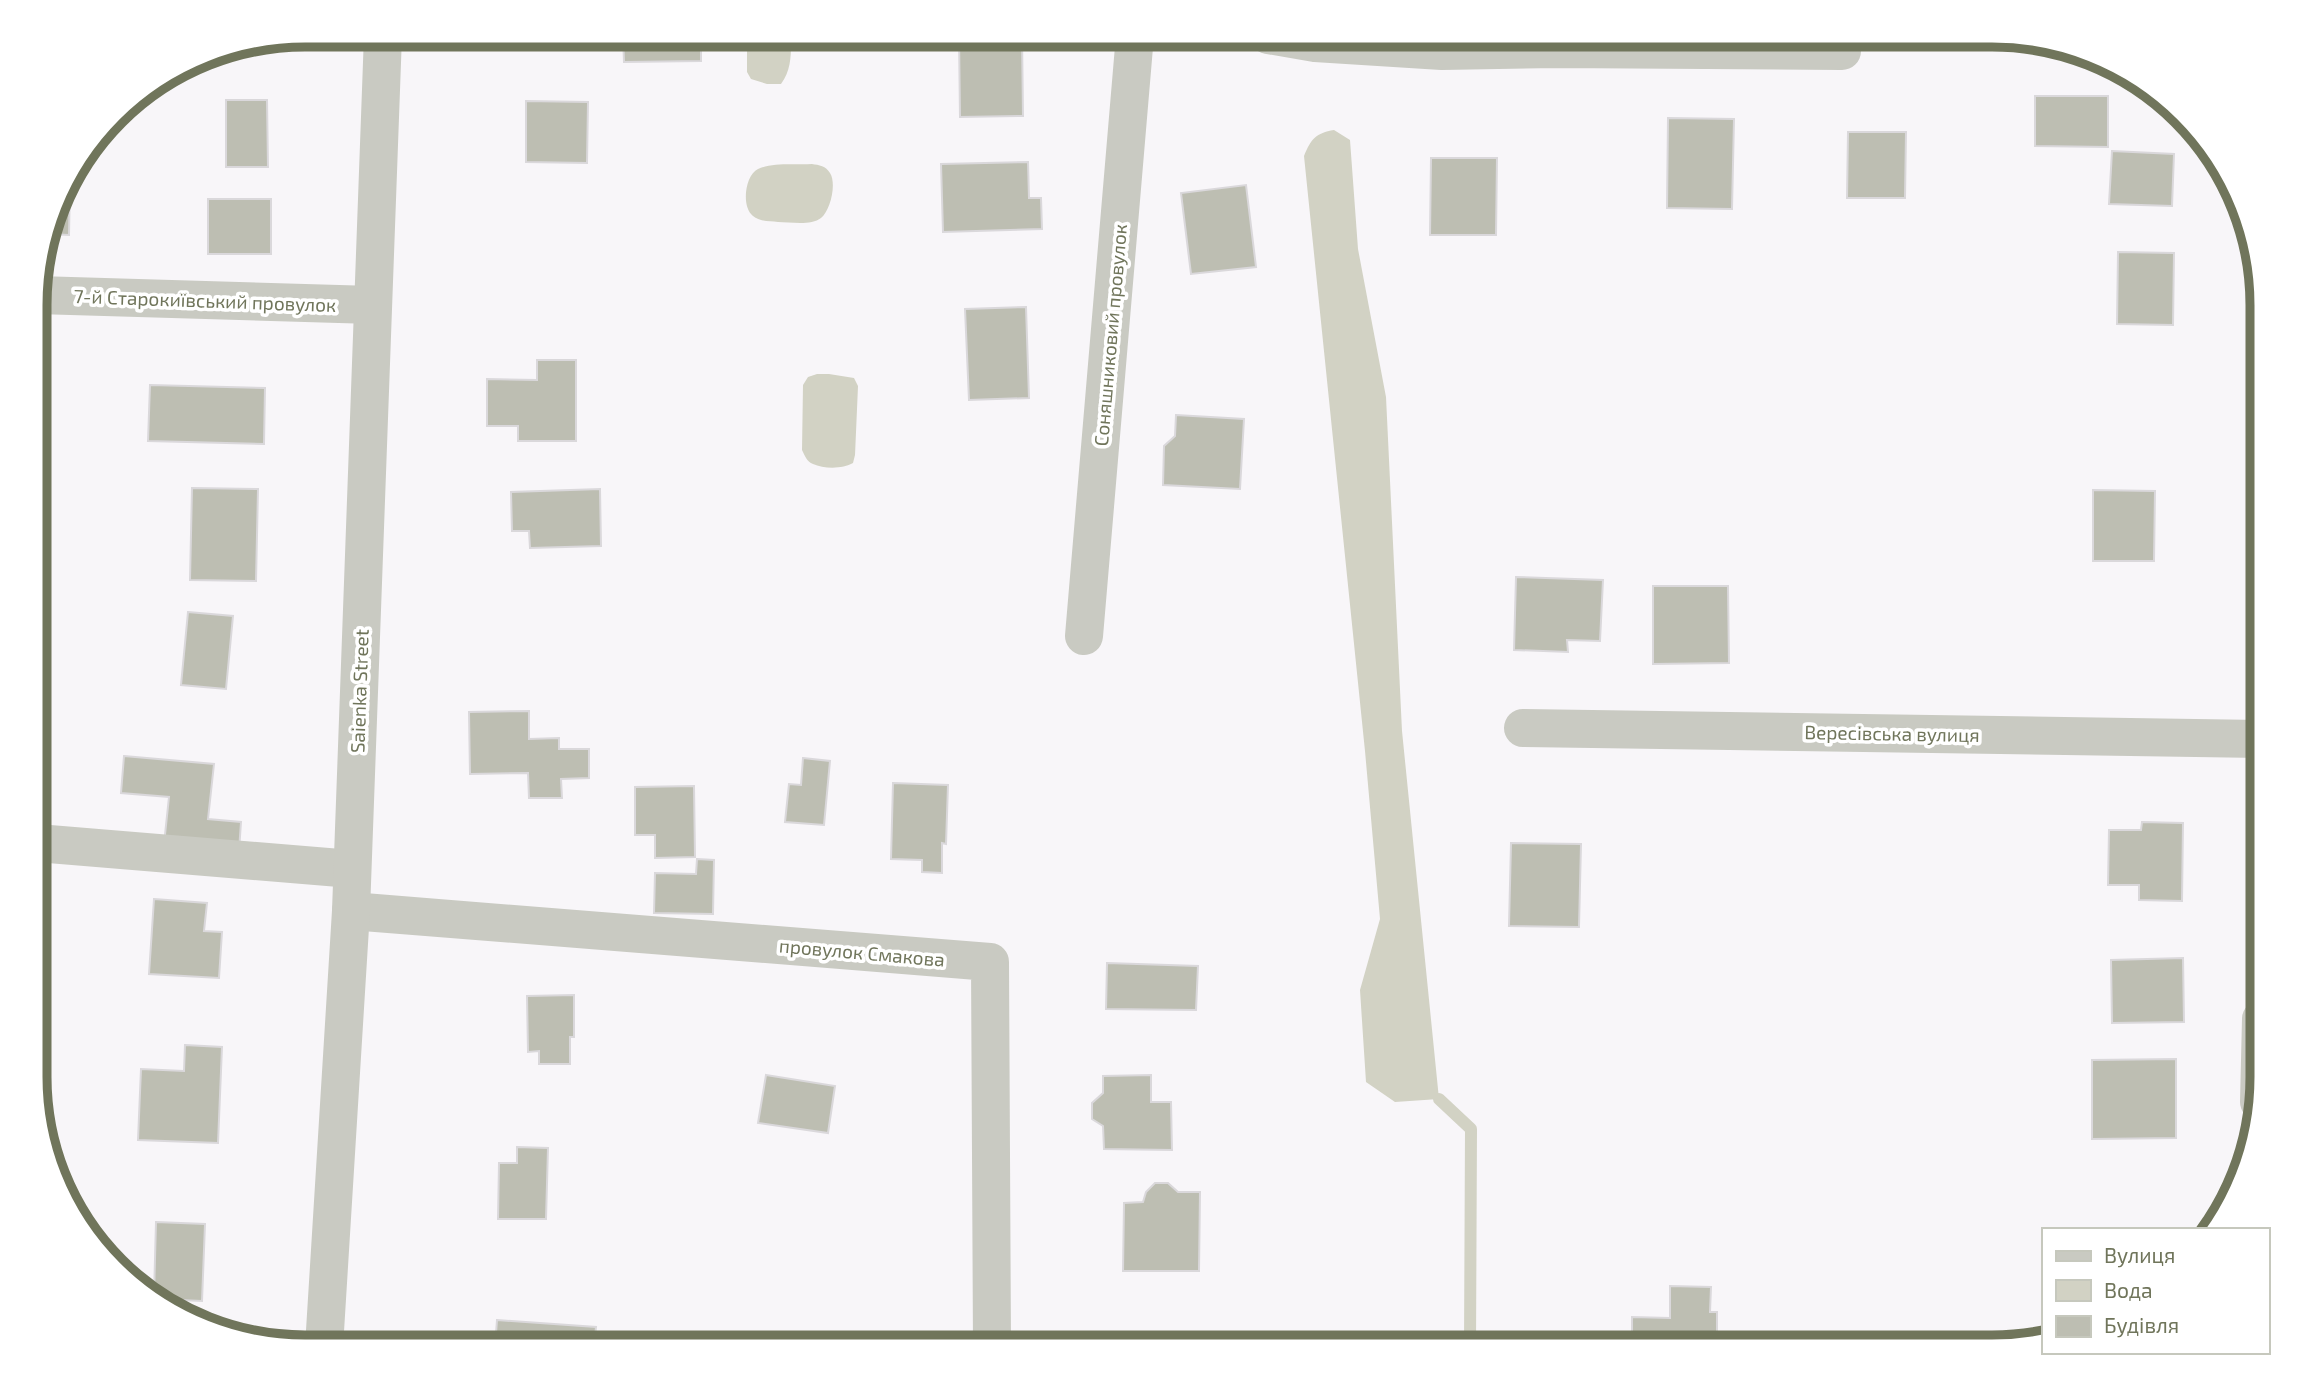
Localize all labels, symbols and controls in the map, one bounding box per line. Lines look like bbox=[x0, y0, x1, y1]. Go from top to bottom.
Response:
street label: Соняшниковий провулок bbox=[1089, 223, 1132, 447]
street label: 7-й Старокиївський провулок bbox=[73, 284, 337, 317]
street label: Saienka Street bbox=[345, 629, 373, 753]
street label: Вересівська вулиця bbox=[1804, 720, 1980, 747]
street label: провулок Смакова bbox=[778, 933, 946, 972]
legend bbox=[2042, 1228, 2269, 1354]
text: Вулиця bbox=[2104, 1242, 2175, 1268]
text: Вода bbox=[2104, 1277, 2153, 1302]
text: Будівля bbox=[2104, 1312, 2179, 1338]

